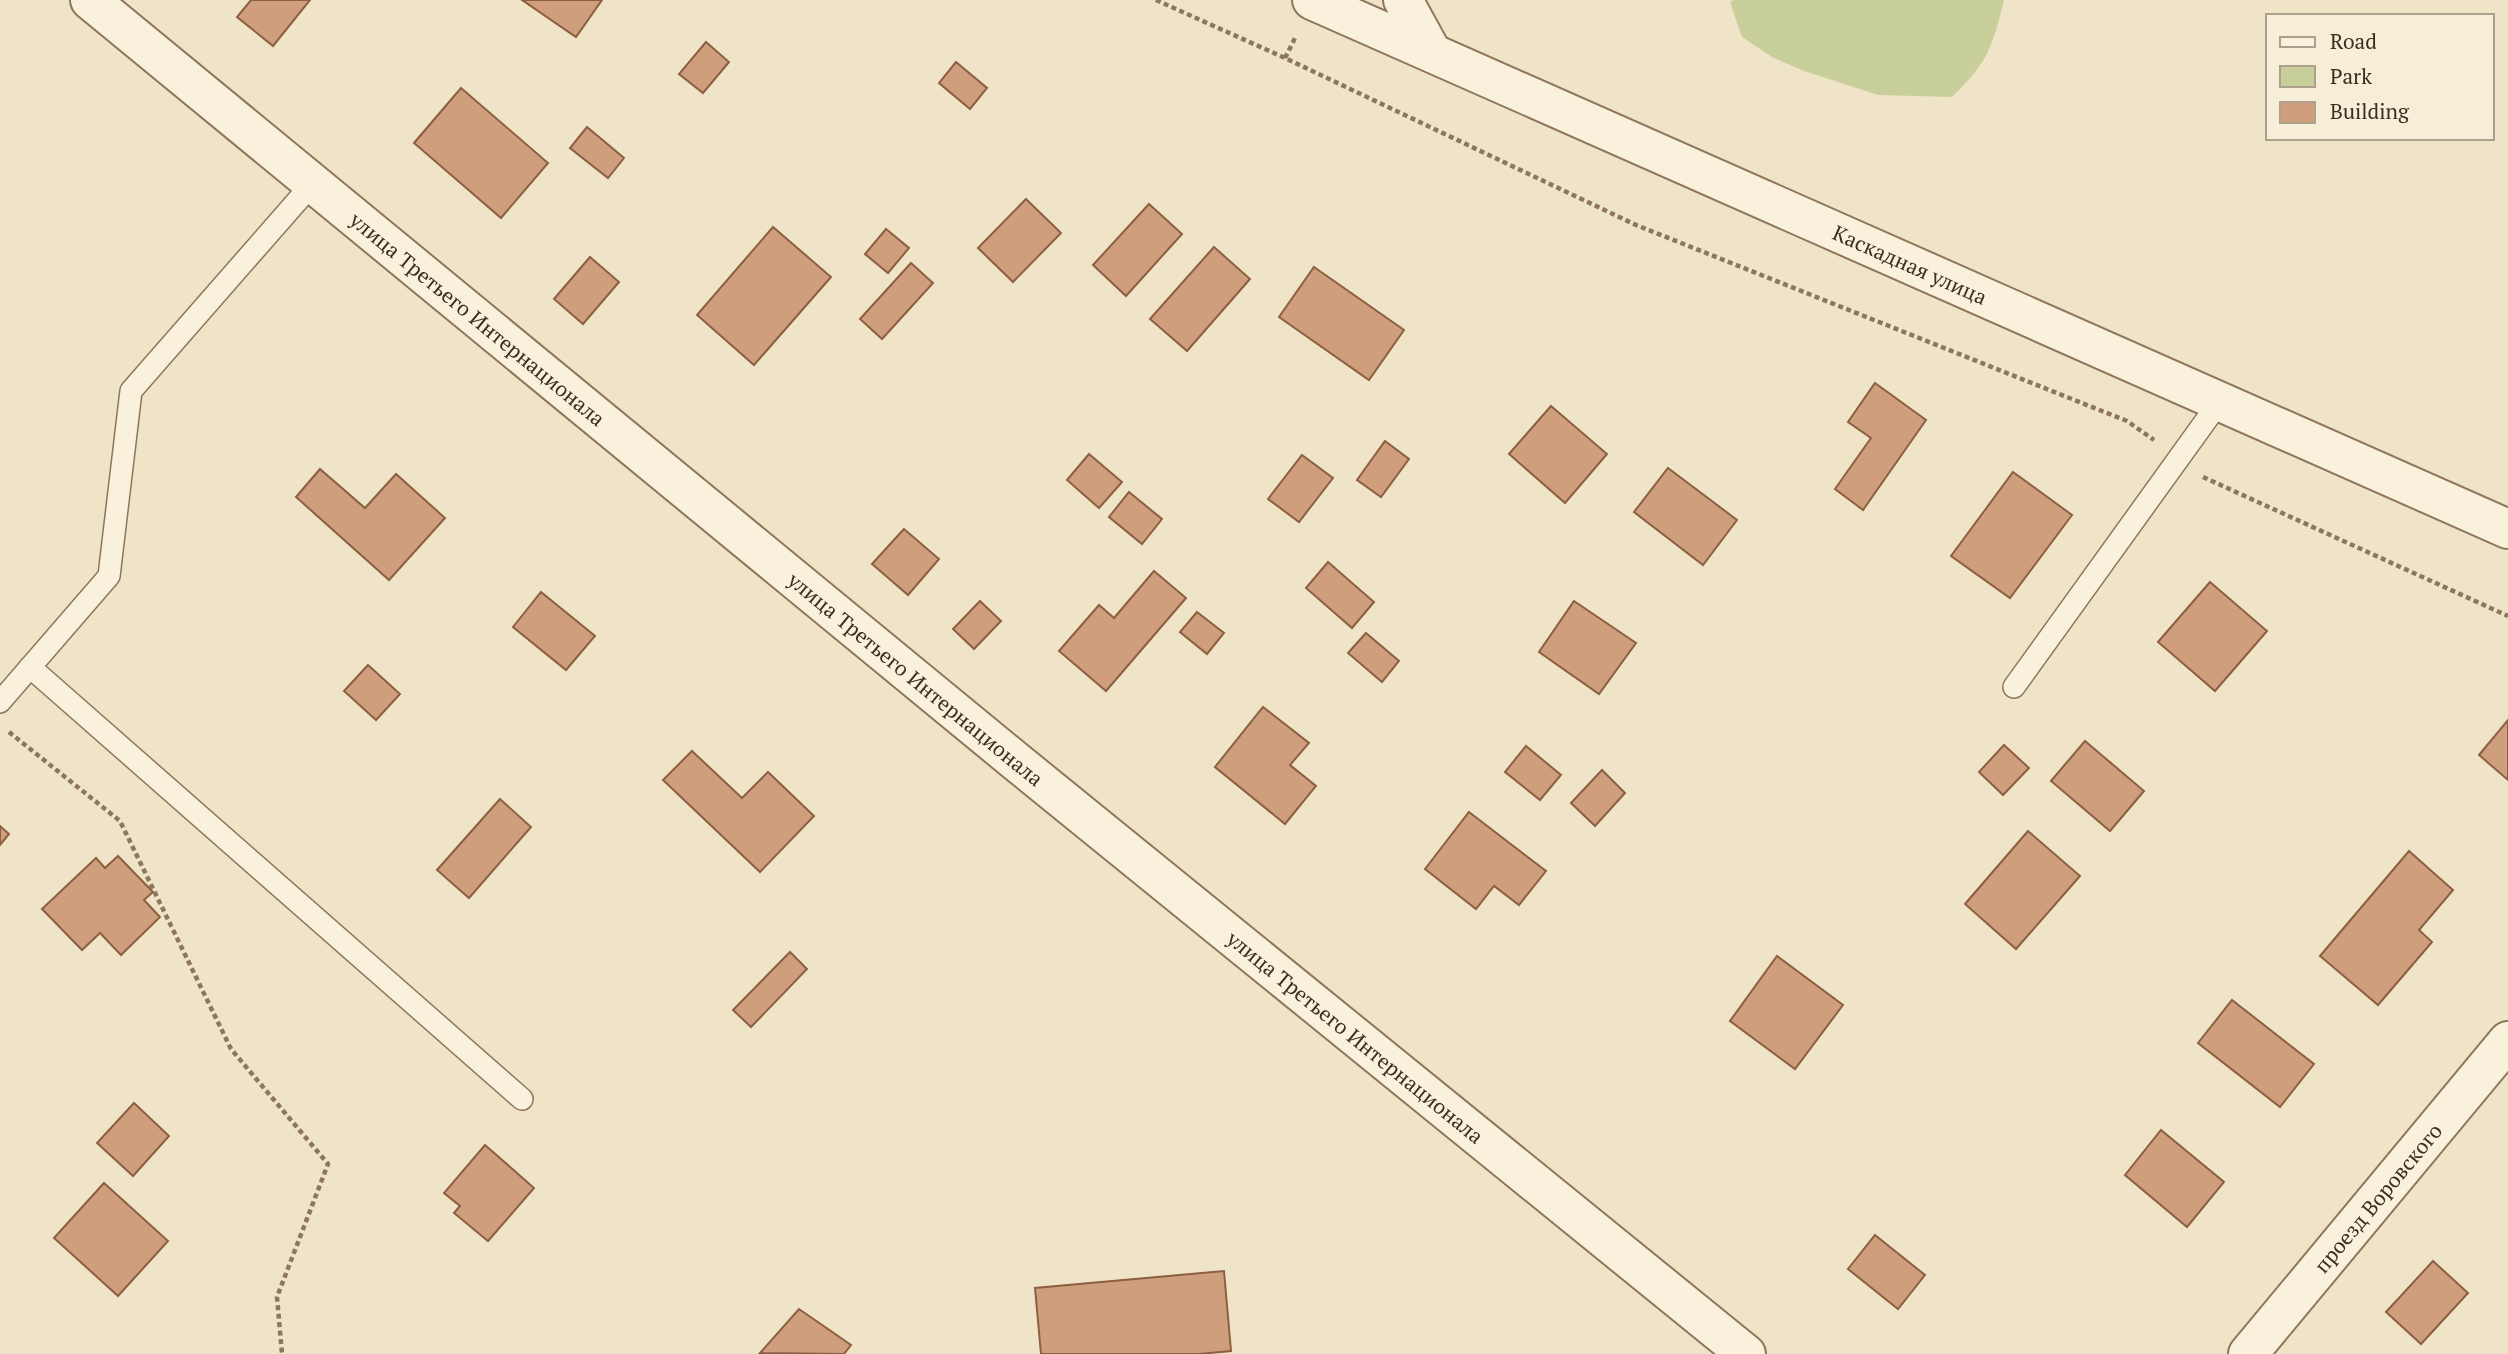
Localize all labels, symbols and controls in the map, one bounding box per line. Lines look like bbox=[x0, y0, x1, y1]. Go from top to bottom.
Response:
legend bbox=[2266, 14, 2494, 140]
text: Road bbox=[2330, 27, 2377, 55]
text: Park bbox=[2330, 62, 2372, 90]
text: Building bbox=[2330, 97, 2410, 125]
street label: улица Третьего Интернационала bbox=[343, 205, 612, 432]
street label: Каскадная улица bbox=[1829, 218, 1992, 311]
street label: улица Третьего Интернационала bbox=[781, 565, 1050, 792]
street label: улица Третьего Интернационала bbox=[1221, 924, 1490, 1150]
street label: проезд Воровского bbox=[2307, 1117, 2448, 1278]

